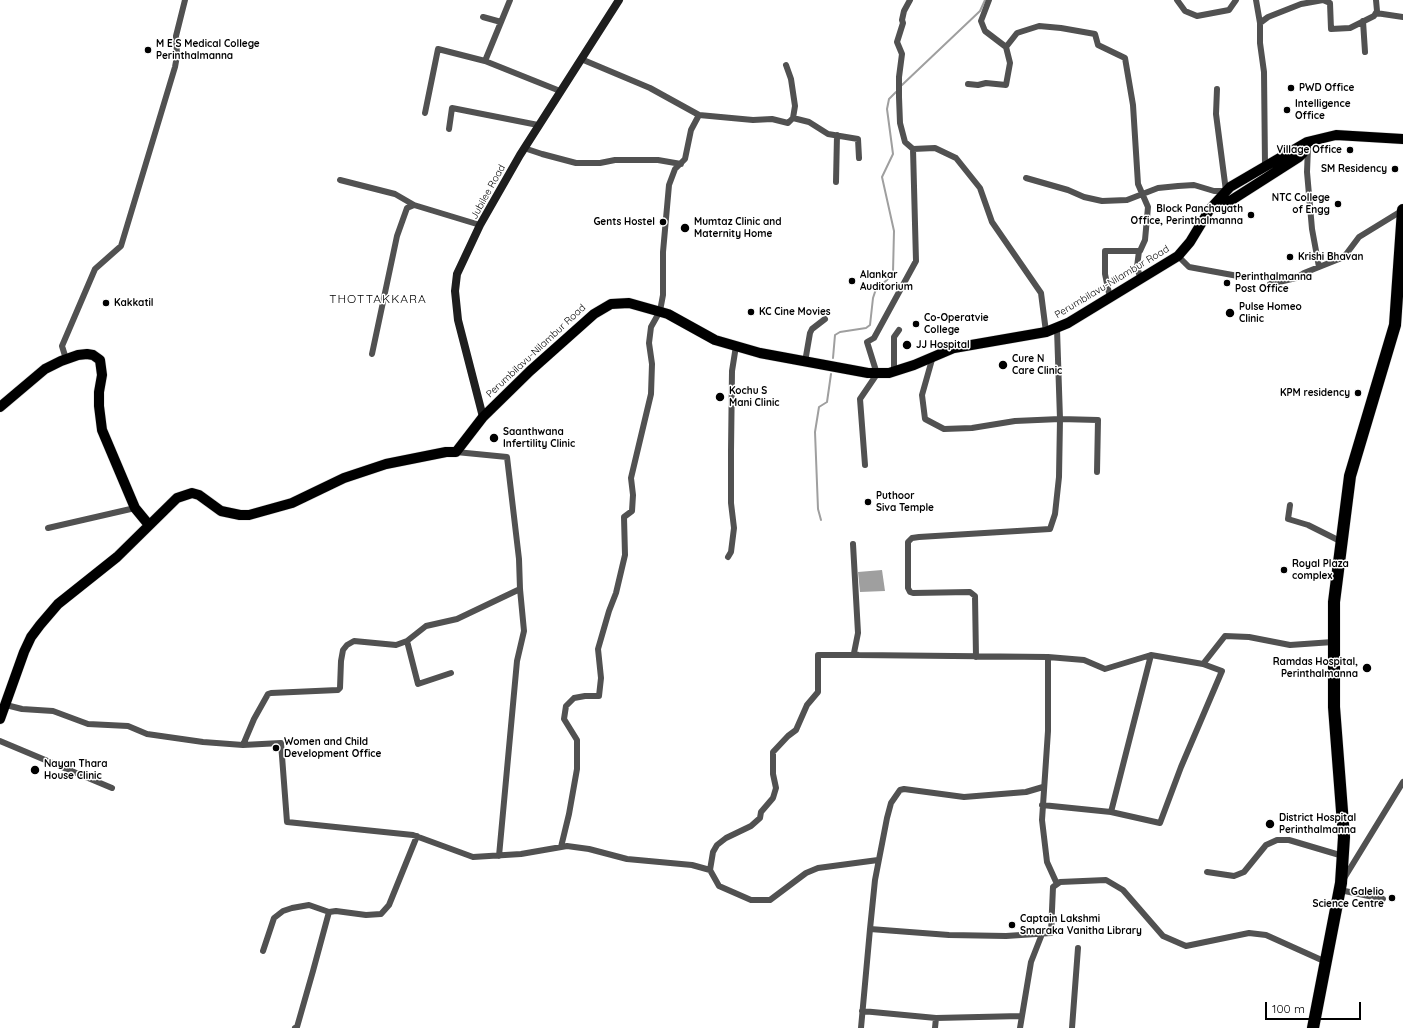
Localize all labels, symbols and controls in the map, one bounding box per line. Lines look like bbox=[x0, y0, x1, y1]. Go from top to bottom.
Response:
place label: M E S Medical College Perinthalmanna bbox=[156, 38, 260, 62]
marker: M E S Medical College Perinthalmanna bbox=[143, 45, 153, 55]
place label: PWD Office bbox=[1299, 82, 1354, 94]
marker: PWD Office bbox=[1286, 83, 1296, 93]
place label: Intelligence Office bbox=[1295, 98, 1351, 122]
marker: Intelligence Office bbox=[1282, 105, 1292, 115]
place label: Village Office bbox=[1277, 144, 1342, 156]
marker: Village Office bbox=[1345, 145, 1355, 155]
street label: Jubilee Road bbox=[468, 163, 508, 221]
place label: SM Residency bbox=[1321, 163, 1387, 175]
marker: SM Residency bbox=[1390, 164, 1400, 174]
place label: NTC College of Engg bbox=[1272, 192, 1330, 216]
marker: NTC College of Engg bbox=[1333, 199, 1343, 209]
place label: Block Panchayath Office, Perinthalmanna bbox=[1131, 203, 1243, 226]
marker: Block Panchayath Office, Perinthalmanna bbox=[1246, 210, 1256, 220]
place label: Gents Hostel bbox=[593, 216, 655, 228]
place label: Mumtaz Clinic and Maternity Home bbox=[694, 216, 781, 240]
marker: Gents Hostel bbox=[658, 217, 668, 227]
marker: Mumtaz Clinic and Maternity Home bbox=[679, 222, 691, 234]
street label: Perumbilavu-Nilambur Road bbox=[1053, 243, 1171, 321]
place label: Krishi Bhavan bbox=[1298, 251, 1363, 263]
marker: Krishi Bhavan bbox=[1285, 252, 1295, 262]
place label: Alankar Auditorium bbox=[860, 269, 913, 292]
place label: Perinthalmanna Post Office bbox=[1235, 271, 1312, 294]
marker: Alankar Auditorium bbox=[847, 276, 857, 286]
marker: Perinthalmanna Post Office bbox=[1222, 278, 1232, 288]
district label: THOTTAKKARA bbox=[329, 292, 427, 306]
place label: Kakkatil bbox=[114, 297, 154, 309]
marker: Kakkatil bbox=[101, 298, 111, 308]
place label: Pulse Homeo Clinic bbox=[1239, 301, 1302, 324]
street label: Perumbilavu-Nilambur Road bbox=[484, 302, 588, 400]
place label: KC Cine Movies bbox=[759, 306, 831, 318]
marker: KC Cine Movies bbox=[746, 307, 756, 317]
marker: Pulse Homeo Clinic bbox=[1224, 307, 1236, 319]
place label: Co-Operatvie College bbox=[924, 312, 989, 336]
marker: Co-Operatvie College bbox=[911, 319, 921, 329]
marker: JJ Hospital bbox=[901, 339, 913, 351]
place label: JJ Hospital bbox=[916, 339, 970, 351]
place label: Cure N Care Clinic bbox=[1012, 353, 1062, 376]
marker: Cure N Care Clinic bbox=[997, 359, 1009, 371]
place label: Kochu S Mani Clinic bbox=[729, 385, 779, 408]
place label: KPM residency bbox=[1280, 387, 1350, 399]
marker: KPM residency bbox=[1353, 388, 1363, 398]
marker: Kochu S Mani Clinic bbox=[714, 391, 726, 403]
place label: Saanthwana Infertility Clinic bbox=[503, 426, 575, 450]
marker: Saanthwana Infertility Clinic bbox=[488, 432, 500, 444]
place label: Puthoor Siva Temple bbox=[876, 490, 934, 514]
marker: Puthoor Siva Temple bbox=[863, 497, 873, 507]
place label: Royal Plaza complex bbox=[1292, 558, 1349, 582]
marker: Royal Plaza complex bbox=[1279, 565, 1289, 575]
place label: Ramdas Hospital, Perinthalmanna bbox=[1273, 656, 1358, 680]
marker: Ramdas Hospital, Perinthalmanna bbox=[1361, 662, 1373, 674]
place label: Women and Child Development Office bbox=[284, 736, 381, 760]
marker: Women and Child Development Office bbox=[271, 743, 281, 753]
place label: Nayan Thara House Clinic bbox=[44, 758, 107, 782]
marker: Nayan Thara House Clinic bbox=[29, 764, 41, 776]
place label: District Hospital Perinthalmanna bbox=[1279, 812, 1356, 836]
marker: District Hospital Perinthalmanna bbox=[1264, 818, 1276, 830]
place label: Galelio Science Centre bbox=[1312, 886, 1384, 910]
marker: Galelio Science Centre bbox=[1387, 893, 1397, 903]
place label: Captain Lakshmi Smaraka Vanitha Library bbox=[1020, 913, 1142, 936]
marker: Captain Lakshmi Smaraka Vanitha Library bbox=[1007, 920, 1017, 930]
scale bar bbox=[1267, 994, 1363, 1020]
text: 100 m bbox=[1272, 1001, 1305, 1016]

